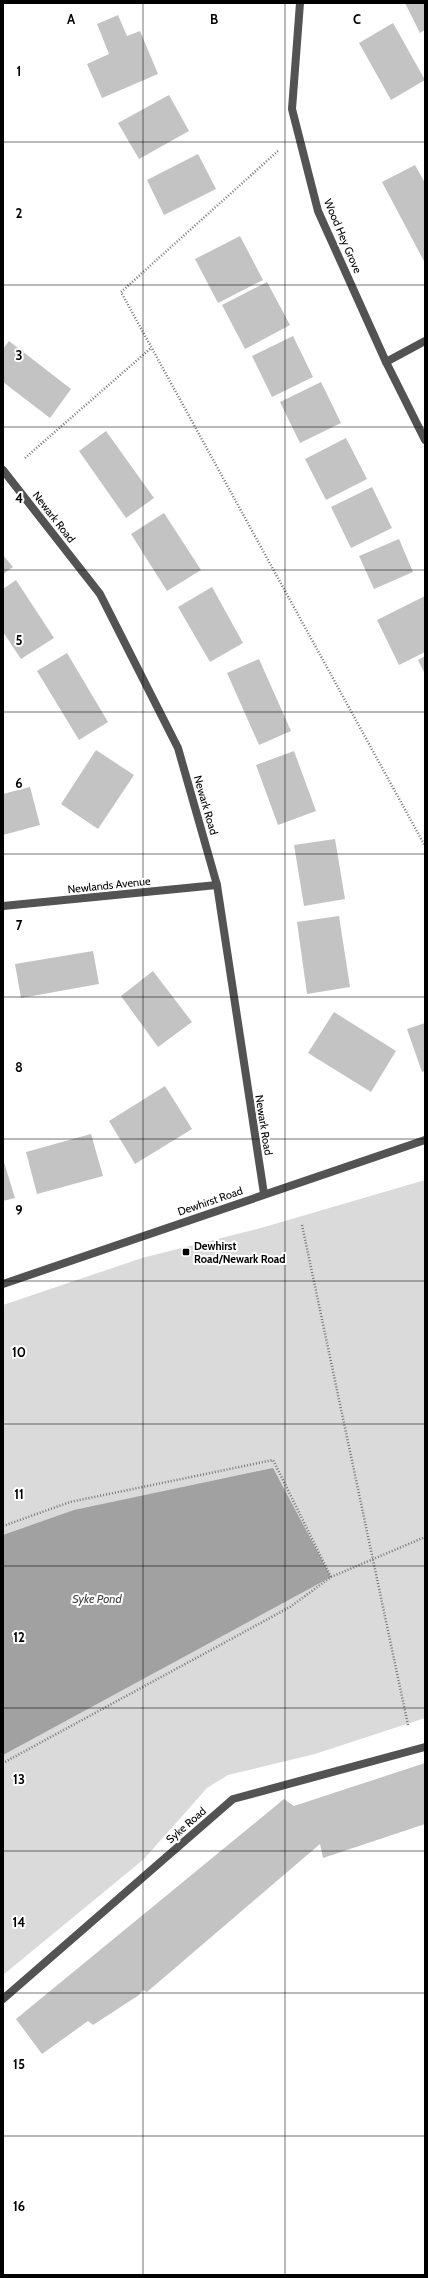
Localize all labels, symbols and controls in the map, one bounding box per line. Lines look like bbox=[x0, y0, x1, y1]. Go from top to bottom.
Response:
text: A bbox=[67, 11, 76, 27]
text: B bbox=[210, 11, 218, 27]
text: C bbox=[353, 11, 361, 27]
text: 1 bbox=[17, 63, 21, 79]
street label: Wood Hey Grove bbox=[321, 197, 365, 276]
text: 2 bbox=[16, 205, 23, 221]
text: 3 bbox=[15, 347, 23, 363]
street label: Newark Road bbox=[30, 489, 78, 545]
text: 4 bbox=[15, 490, 23, 506]
text: 5 bbox=[16, 632, 23, 648]
street label: Newark Road bbox=[191, 774, 221, 836]
text: 6 bbox=[15, 775, 23, 791]
street label: Newlands Avenue bbox=[67, 874, 151, 896]
text: 7 bbox=[16, 917, 23, 933]
text: 8 bbox=[15, 1059, 23, 1075]
street label: Newark Road bbox=[252, 1094, 276, 1156]
street label: Dewhirst Road bbox=[176, 1183, 244, 1219]
text: 9 bbox=[15, 1202, 23, 1218]
place label: Dewhirst Road/Newark Road bbox=[194, 1239, 286, 1266]
marker: Dewhirst Road/Newark Road bbox=[181, 1247, 191, 1257]
text: 10 bbox=[12, 1344, 26, 1360]
text: 11 bbox=[14, 1486, 24, 1502]
water label: Syke Pond bbox=[72, 1591, 123, 1606]
text: 12 bbox=[13, 1629, 25, 1645]
text: 13 bbox=[13, 1771, 25, 1787]
street label: Syke Road bbox=[163, 1804, 209, 1846]
text: 14 bbox=[13, 1914, 25, 1930]
text: 15 bbox=[13, 2056, 25, 2072]
text: 16 bbox=[13, 2198, 25, 2214]

